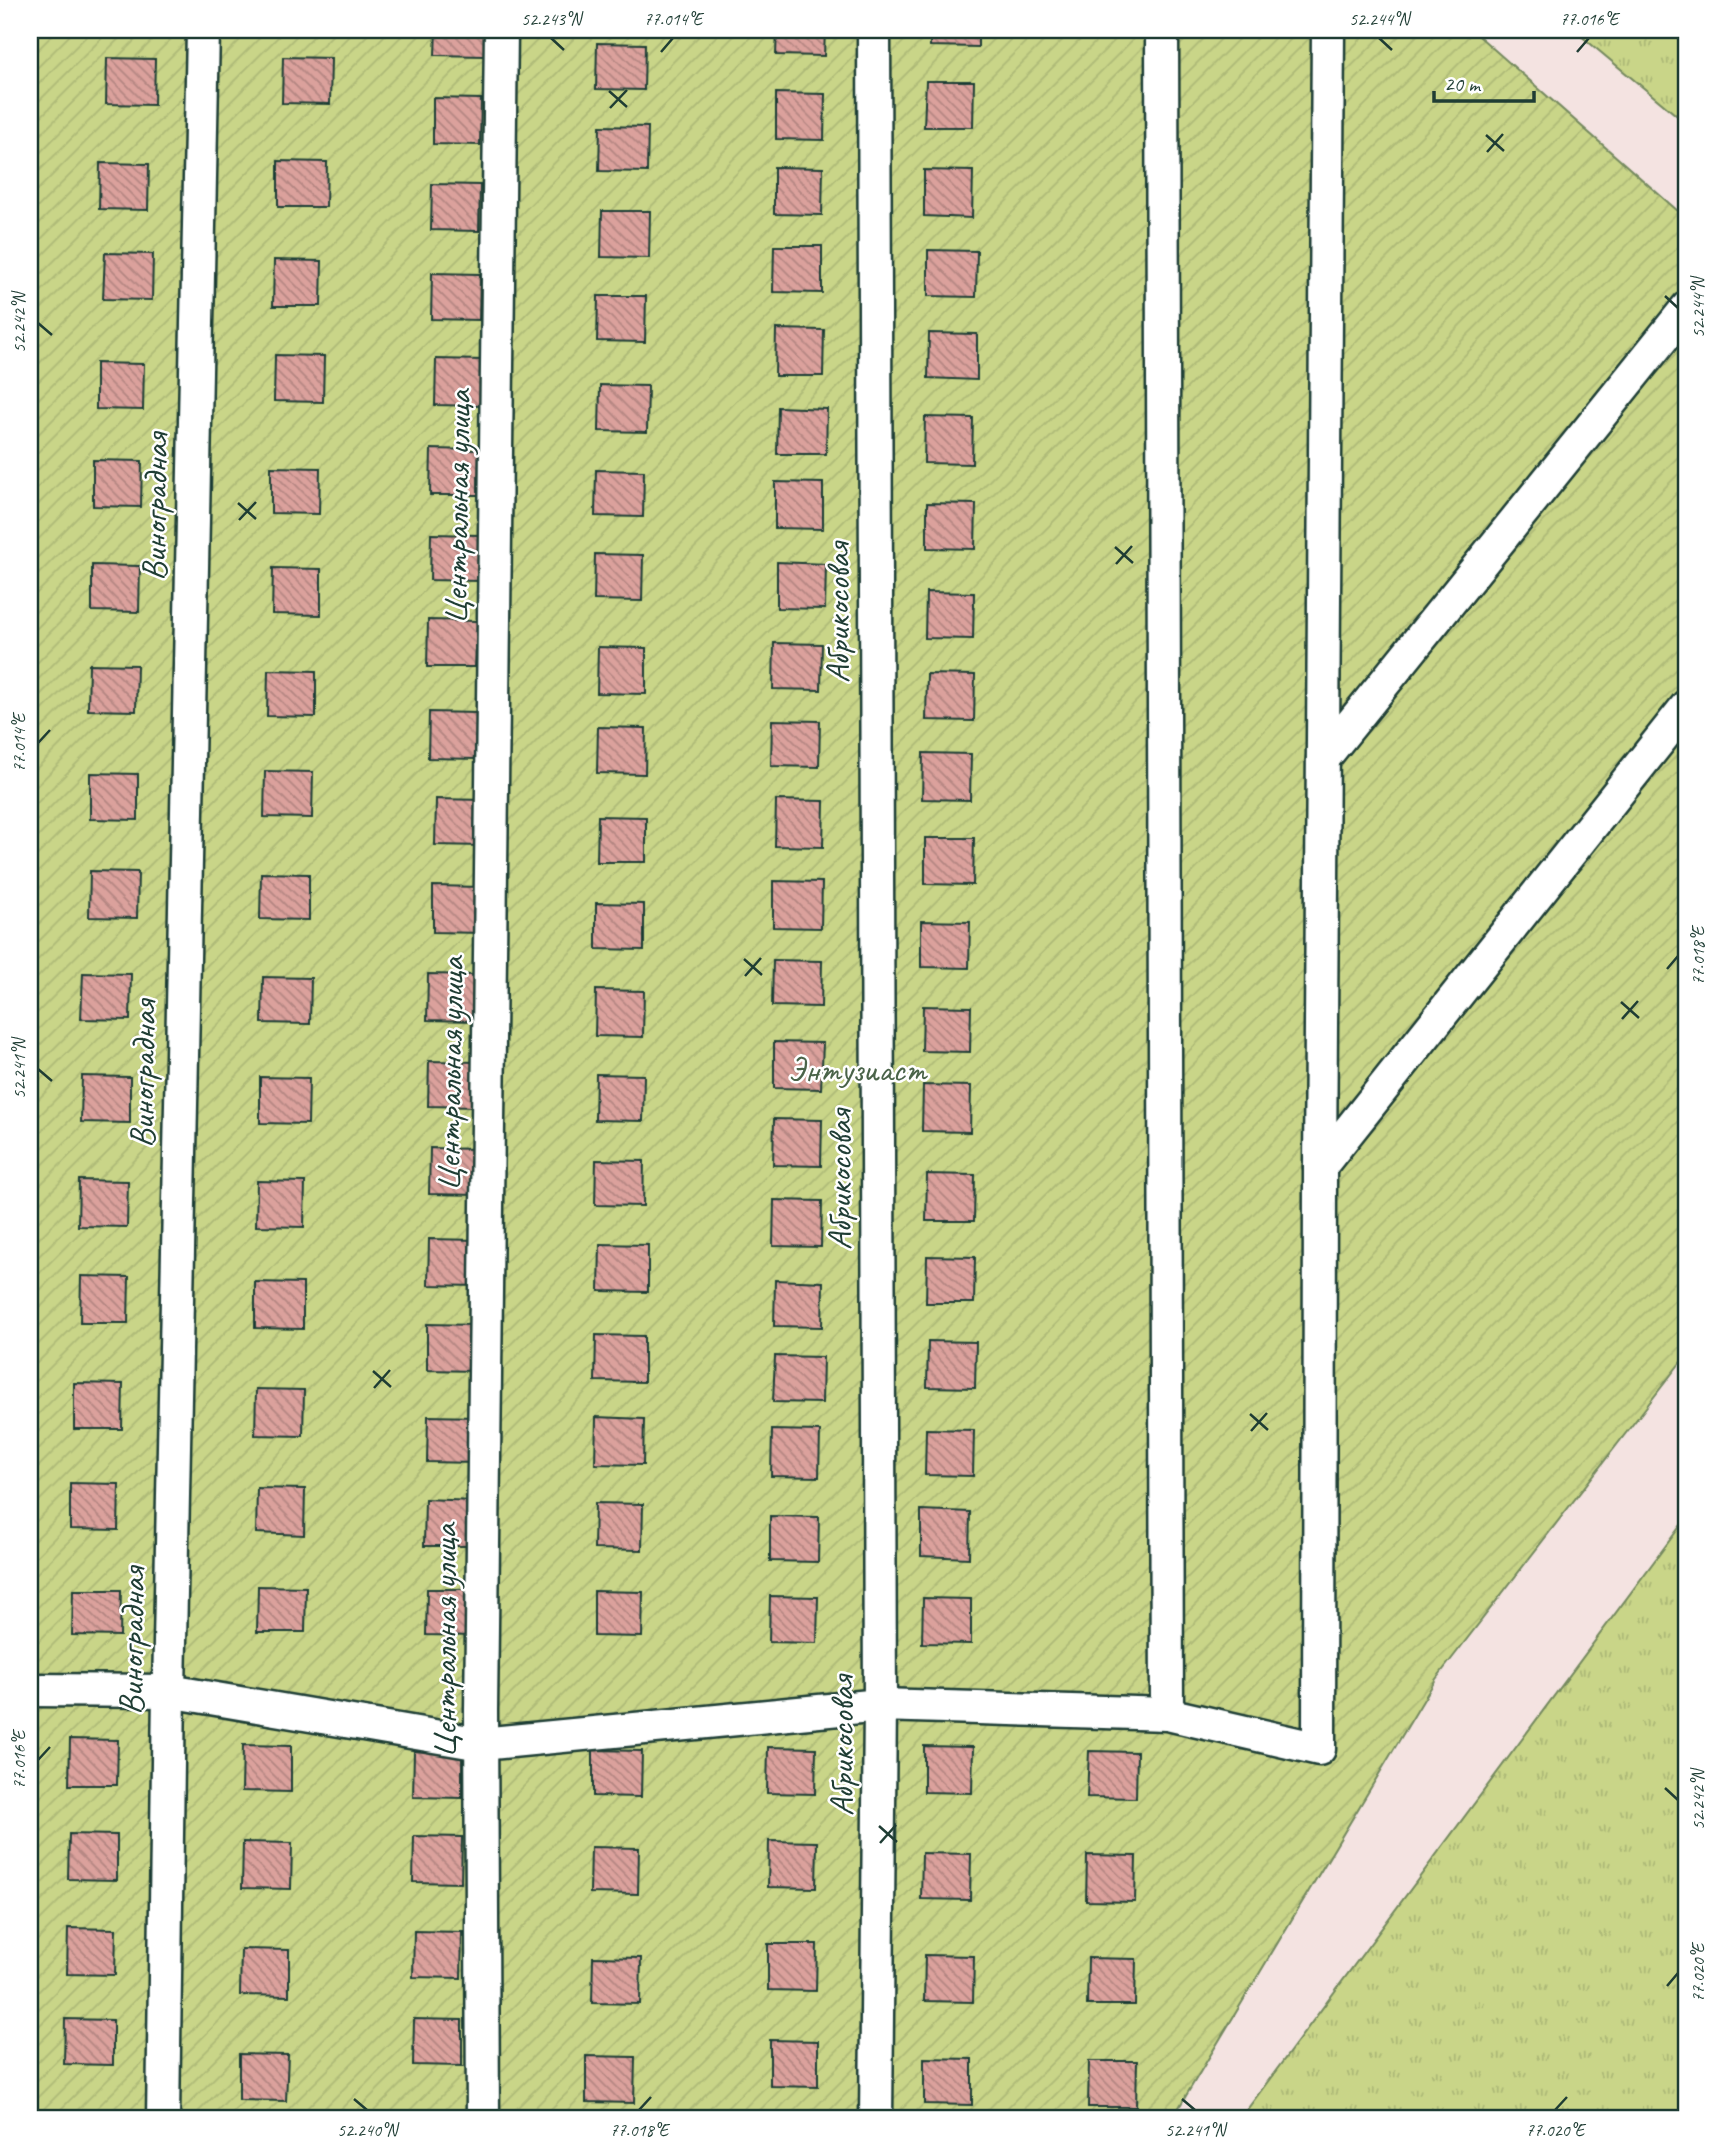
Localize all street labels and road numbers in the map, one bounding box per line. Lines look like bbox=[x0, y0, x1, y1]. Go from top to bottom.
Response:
street label: Центральная улица bbox=[432, 387, 482, 625]
street label: Виноградная bbox=[131, 431, 179, 581]
street label: Абрикосовая bbox=[815, 541, 860, 683]
street label: Центральная улица bbox=[425, 954, 475, 1192]
street label: Виноградная bbox=[119, 998, 167, 1148]
street label: Абрикосовая bbox=[817, 1108, 862, 1250]
street label: Центральная улица bbox=[422, 1521, 467, 1758]
street label: Виноградная bbox=[108, 1565, 156, 1715]
street label: Абрикосовая bbox=[819, 1674, 864, 1816]

